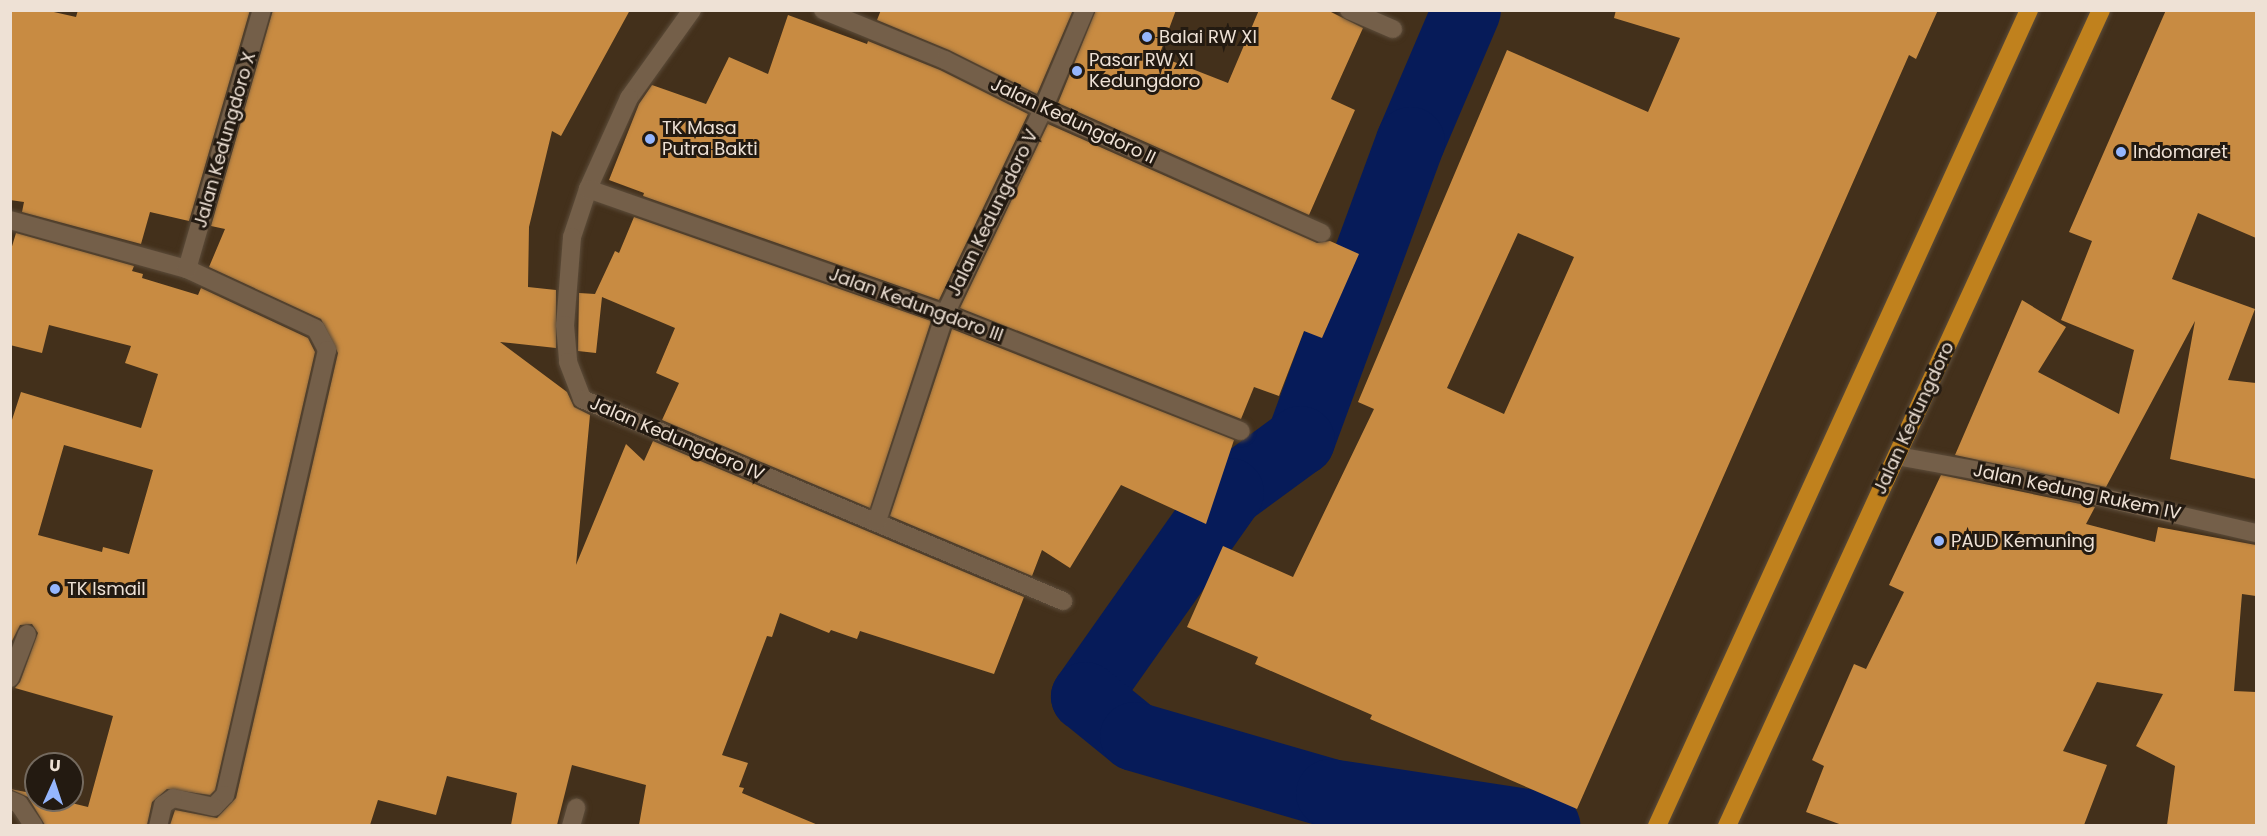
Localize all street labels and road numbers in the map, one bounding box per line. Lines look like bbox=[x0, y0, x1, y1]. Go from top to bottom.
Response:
street label: Jalan Kedungdoro X bbox=[190, 50, 260, 230]
street label: Jalan Kedungdoro II bbox=[987, 73, 1159, 169]
street label: Jalan Kedungdoro V bbox=[943, 126, 1043, 300]
street label: Jalan Kedungdoro III bbox=[826, 263, 1006, 347]
street label: Jalan Kedungdoro bbox=[1869, 338, 1959, 498]
street label: Jalan Kedungdoro IV bbox=[587, 392, 767, 486]
street label: Jalan Kedung Rukem IV bbox=[1971, 459, 2183, 525]

